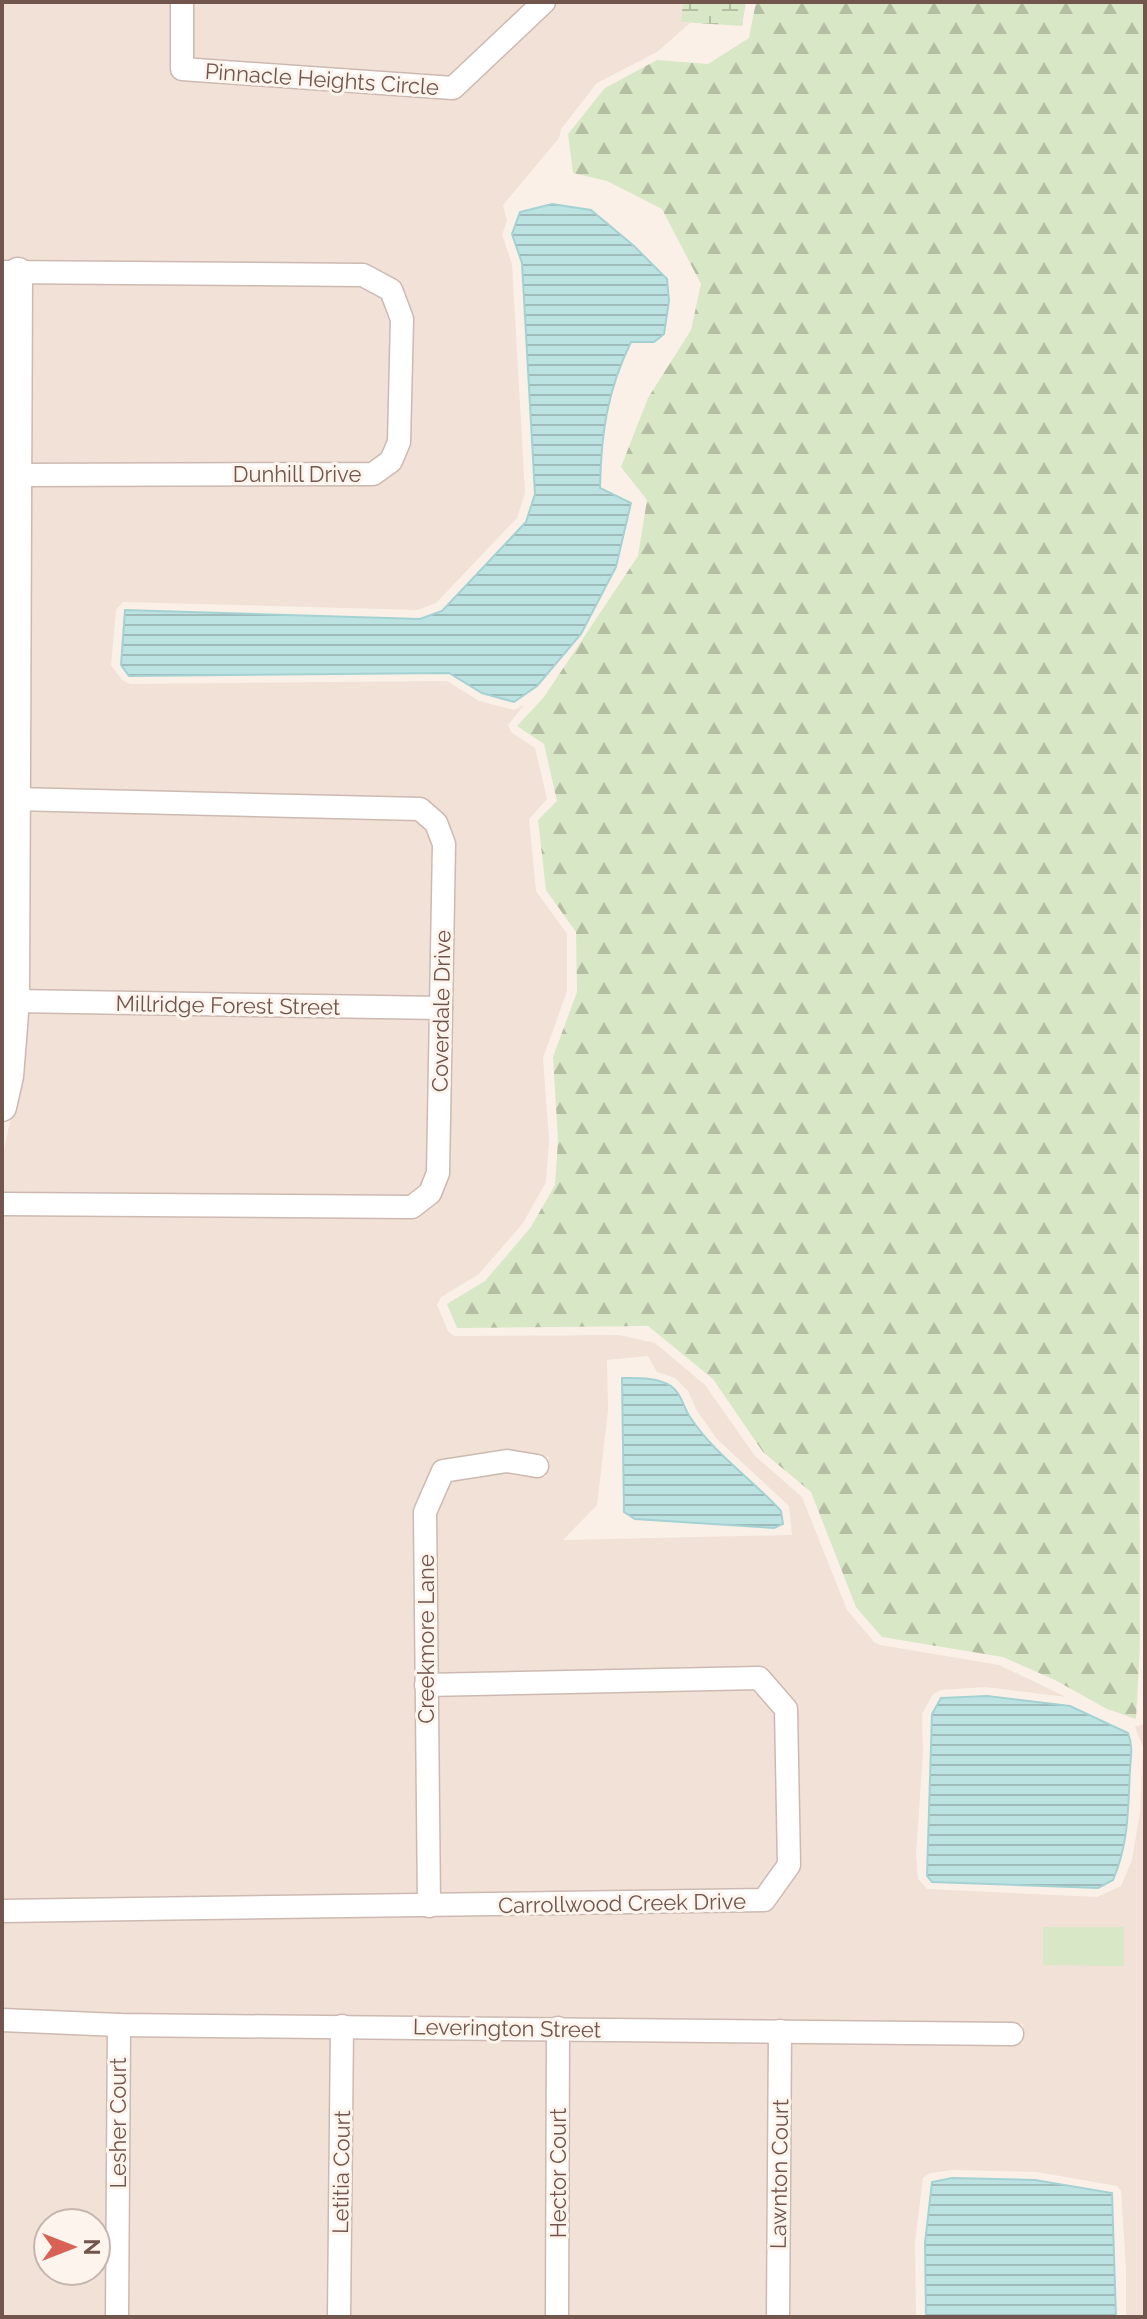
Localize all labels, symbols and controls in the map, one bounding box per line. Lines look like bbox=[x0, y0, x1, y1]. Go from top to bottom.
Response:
street label: Pinnacle Heights Circle bbox=[204, 58, 440, 100]
street label: Dunhill Drive bbox=[233, 461, 361, 487]
street label: Coverdale Drive bbox=[427, 930, 455, 1092]
street label: Millridge Forest Street bbox=[115, 990, 341, 1020]
street label: Creekmore Lane bbox=[413, 1554, 439, 1724]
street label: Carrollwood Creek Drive bbox=[498, 1888, 746, 1918]
street label: Leverington Street bbox=[413, 2013, 602, 2043]
street label: Lesher Court bbox=[105, 2057, 131, 2189]
street label: Lawnton Court bbox=[765, 2098, 793, 2249]
street label: Hector Court bbox=[545, 2107, 571, 2238]
street label: Letitia Court bbox=[327, 2109, 355, 2234]
north arrow bbox=[32, 2207, 112, 2287]
text: N bbox=[79, 2239, 105, 2255]

